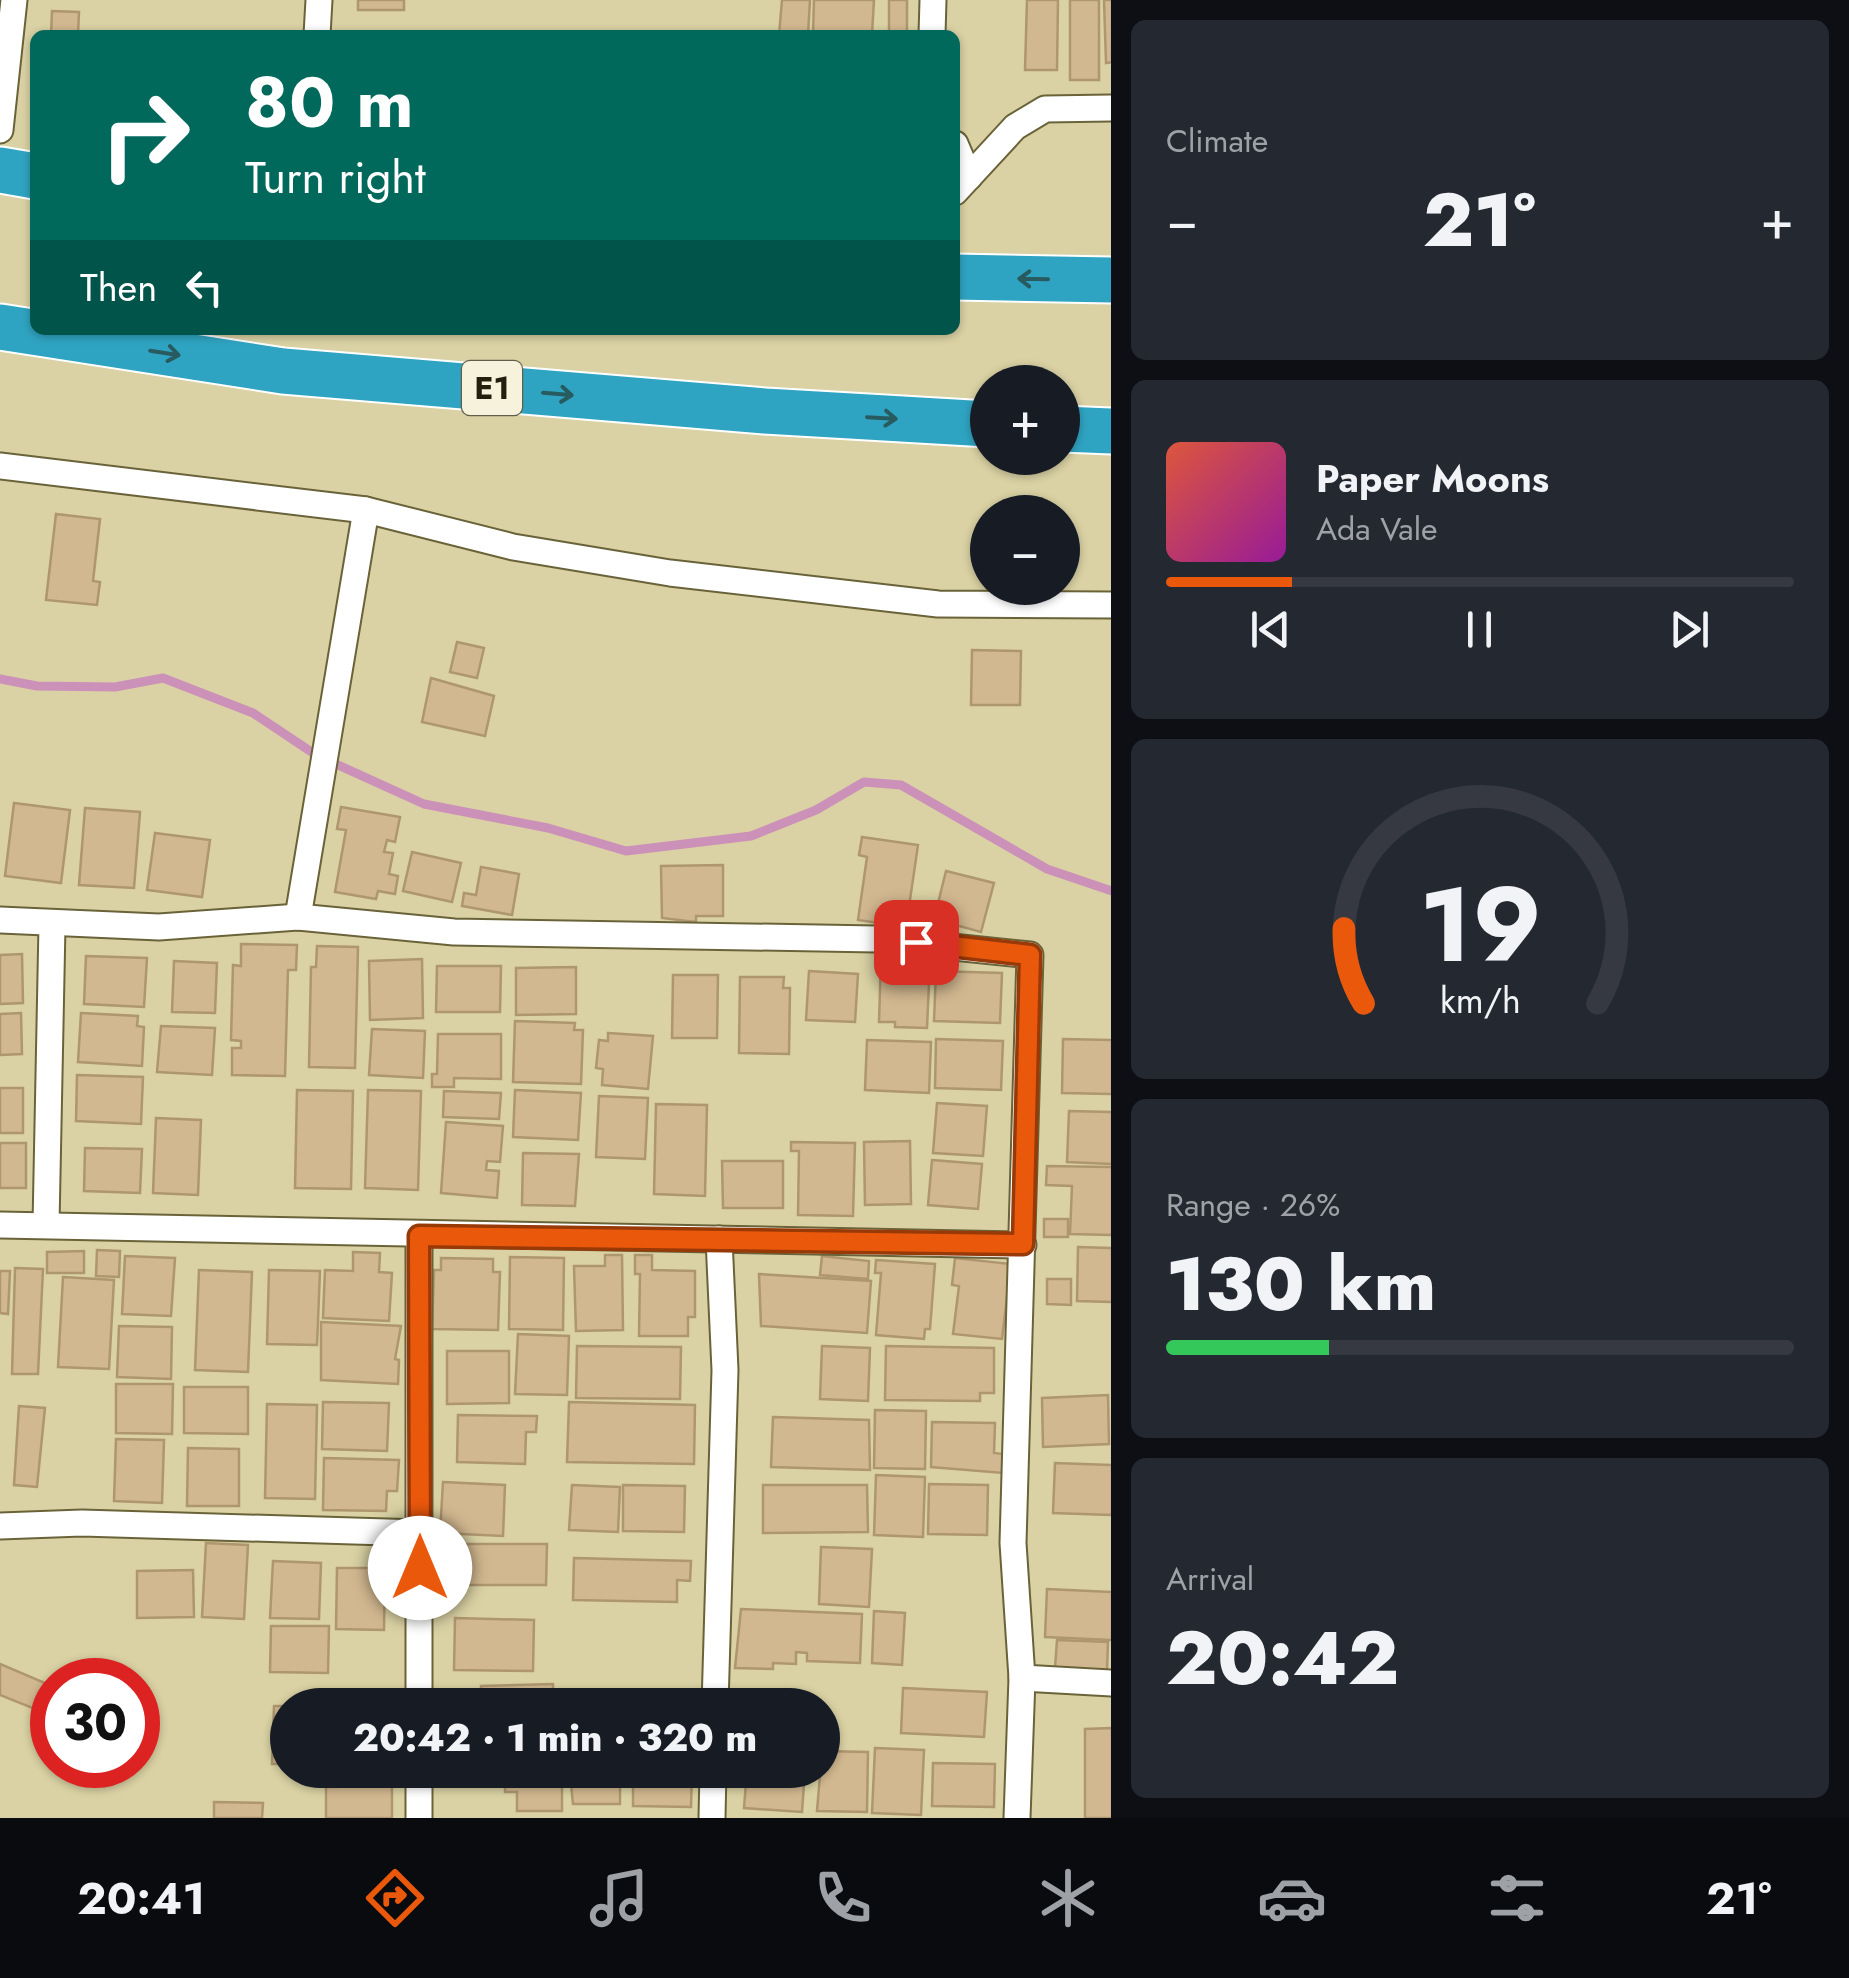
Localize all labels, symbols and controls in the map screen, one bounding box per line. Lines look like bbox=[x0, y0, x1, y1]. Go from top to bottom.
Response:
text: 80 m bbox=[245, 52, 414, 153]
icon: right bbox=[80, 70, 210, 200]
text: Climate bbox=[1166, 118, 1268, 164]
text: Turn right bbox=[245, 145, 426, 210]
text: 21° bbox=[1423, 166, 1536, 274]
text: − bbox=[1166, 180, 1198, 260]
text: + bbox=[1760, 180, 1794, 260]
text: Then bbox=[80, 260, 157, 315]
icon: left bbox=[177, 260, 232, 315]
one-way arrow bbox=[1018, 269, 1050, 288]
one-way arrow bbox=[149, 344, 181, 362]
road number: E1 bbox=[462, 361, 522, 415]
map controls bbox=[970, 365, 1080, 605]
button: + bbox=[970, 365, 1080, 475]
one-way arrow bbox=[542, 384, 574, 403]
one-way arrow bbox=[866, 409, 898, 428]
text: Paper Moons bbox=[1316, 451, 1549, 506]
button: − bbox=[970, 495, 1080, 605]
text: Ada Vale bbox=[1316, 506, 1438, 552]
icon: previous bbox=[1243, 602, 1298, 657]
icon: pause bbox=[1452, 602, 1507, 657]
icon: next bbox=[1662, 602, 1717, 657]
text: 19 bbox=[1419, 850, 1541, 1000]
pin bbox=[874, 900, 959, 985]
icon: arrive bbox=[889, 915, 944, 970]
text: km/h bbox=[1440, 975, 1520, 1026]
text: Range · 26% bbox=[1166, 1182, 1340, 1228]
text: 130 km bbox=[1166, 1230, 1436, 1338]
position arrow bbox=[368, 1516, 472, 1620]
text: Arrival bbox=[1166, 1556, 1254, 1602]
text: 20:42 bbox=[1166, 1604, 1399, 1712]
speed limit sign: 30 bbox=[30, 1658, 160, 1788]
text: 20:42 · 1 min · 320 m bbox=[353, 1710, 757, 1765]
icon: directions bbox=[360, 1863, 430, 1933]
icon: music bbox=[584, 1863, 654, 1933]
icon: phone bbox=[808, 1863, 878, 1933]
icon: climate bbox=[1033, 1863, 1103, 1933]
icon: car bbox=[1257, 1863, 1327, 1933]
icon: filters bbox=[1482, 1863, 1552, 1933]
text: 20:41 bbox=[77, 1866, 205, 1931]
text: 21° bbox=[1706, 1866, 1772, 1931]

